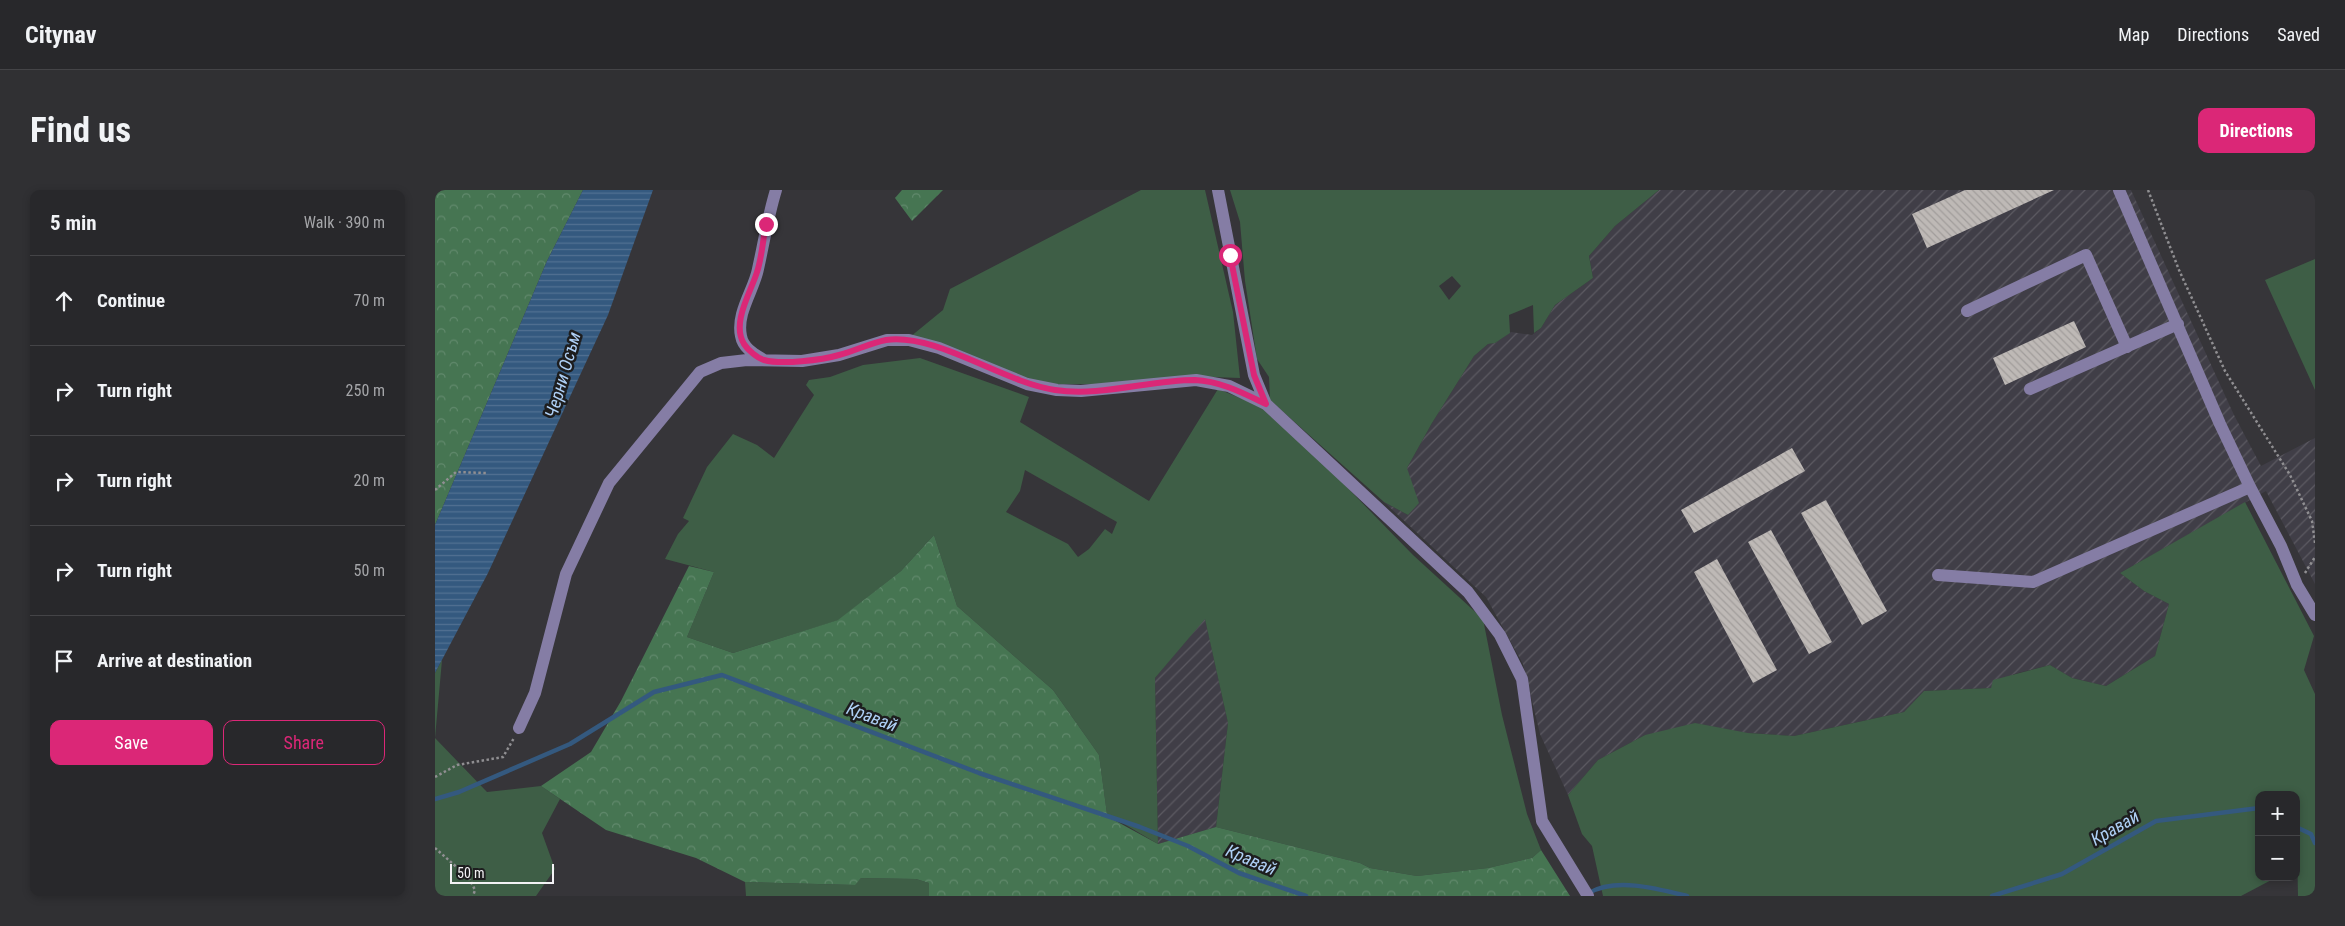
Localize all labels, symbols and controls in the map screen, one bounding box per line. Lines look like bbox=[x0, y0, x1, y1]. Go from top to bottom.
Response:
text: Citynav bbox=[25, 21, 96, 49]
text: Map bbox=[2118, 24, 2149, 45]
text: Directions bbox=[2177, 24, 2249, 45]
text: Saved bbox=[2277, 24, 2320, 45]
button: Directions bbox=[2198, 108, 2315, 153]
text: Find us bbox=[30, 110, 131, 151]
text: 5 min bbox=[50, 211, 97, 235]
text: Walk · 390 m bbox=[304, 213, 385, 232]
route end bbox=[755, 213, 778, 236]
route start bbox=[1219, 244, 1242, 267]
icon: ahead bbox=[50, 287, 78, 315]
text: Continue bbox=[97, 289, 165, 312]
text: 70 m bbox=[353, 291, 385, 310]
water label: Черни Осъм bbox=[540, 329, 585, 420]
icon: right bbox=[50, 377, 78, 405]
text: Turn right bbox=[97, 379, 172, 402]
text: 250 m bbox=[346, 381, 385, 400]
icon: right bbox=[50, 467, 78, 495]
text: Turn right bbox=[97, 469, 172, 492]
text: 20 m bbox=[353, 471, 385, 490]
icon: right bbox=[50, 557, 78, 585]
text: Turn right bbox=[97, 559, 172, 582]
text: 50 m bbox=[353, 561, 385, 580]
icon: arrive bbox=[50, 647, 78, 675]
text: Arrive at destination bbox=[97, 649, 252, 672]
water label: Кравай bbox=[844, 697, 901, 736]
button: Save bbox=[50, 720, 213, 765]
button: Share bbox=[223, 720, 385, 765]
map controls bbox=[2255, 791, 2300, 881]
button: + bbox=[2255, 791, 2300, 836]
water label: Кравай bbox=[2087, 805, 2143, 850]
button: − bbox=[2255, 836, 2300, 881]
water label: Кравай bbox=[1223, 840, 1280, 880]
scale bar bbox=[450, 861, 554, 884]
text: 50 m bbox=[457, 865, 485, 881]

